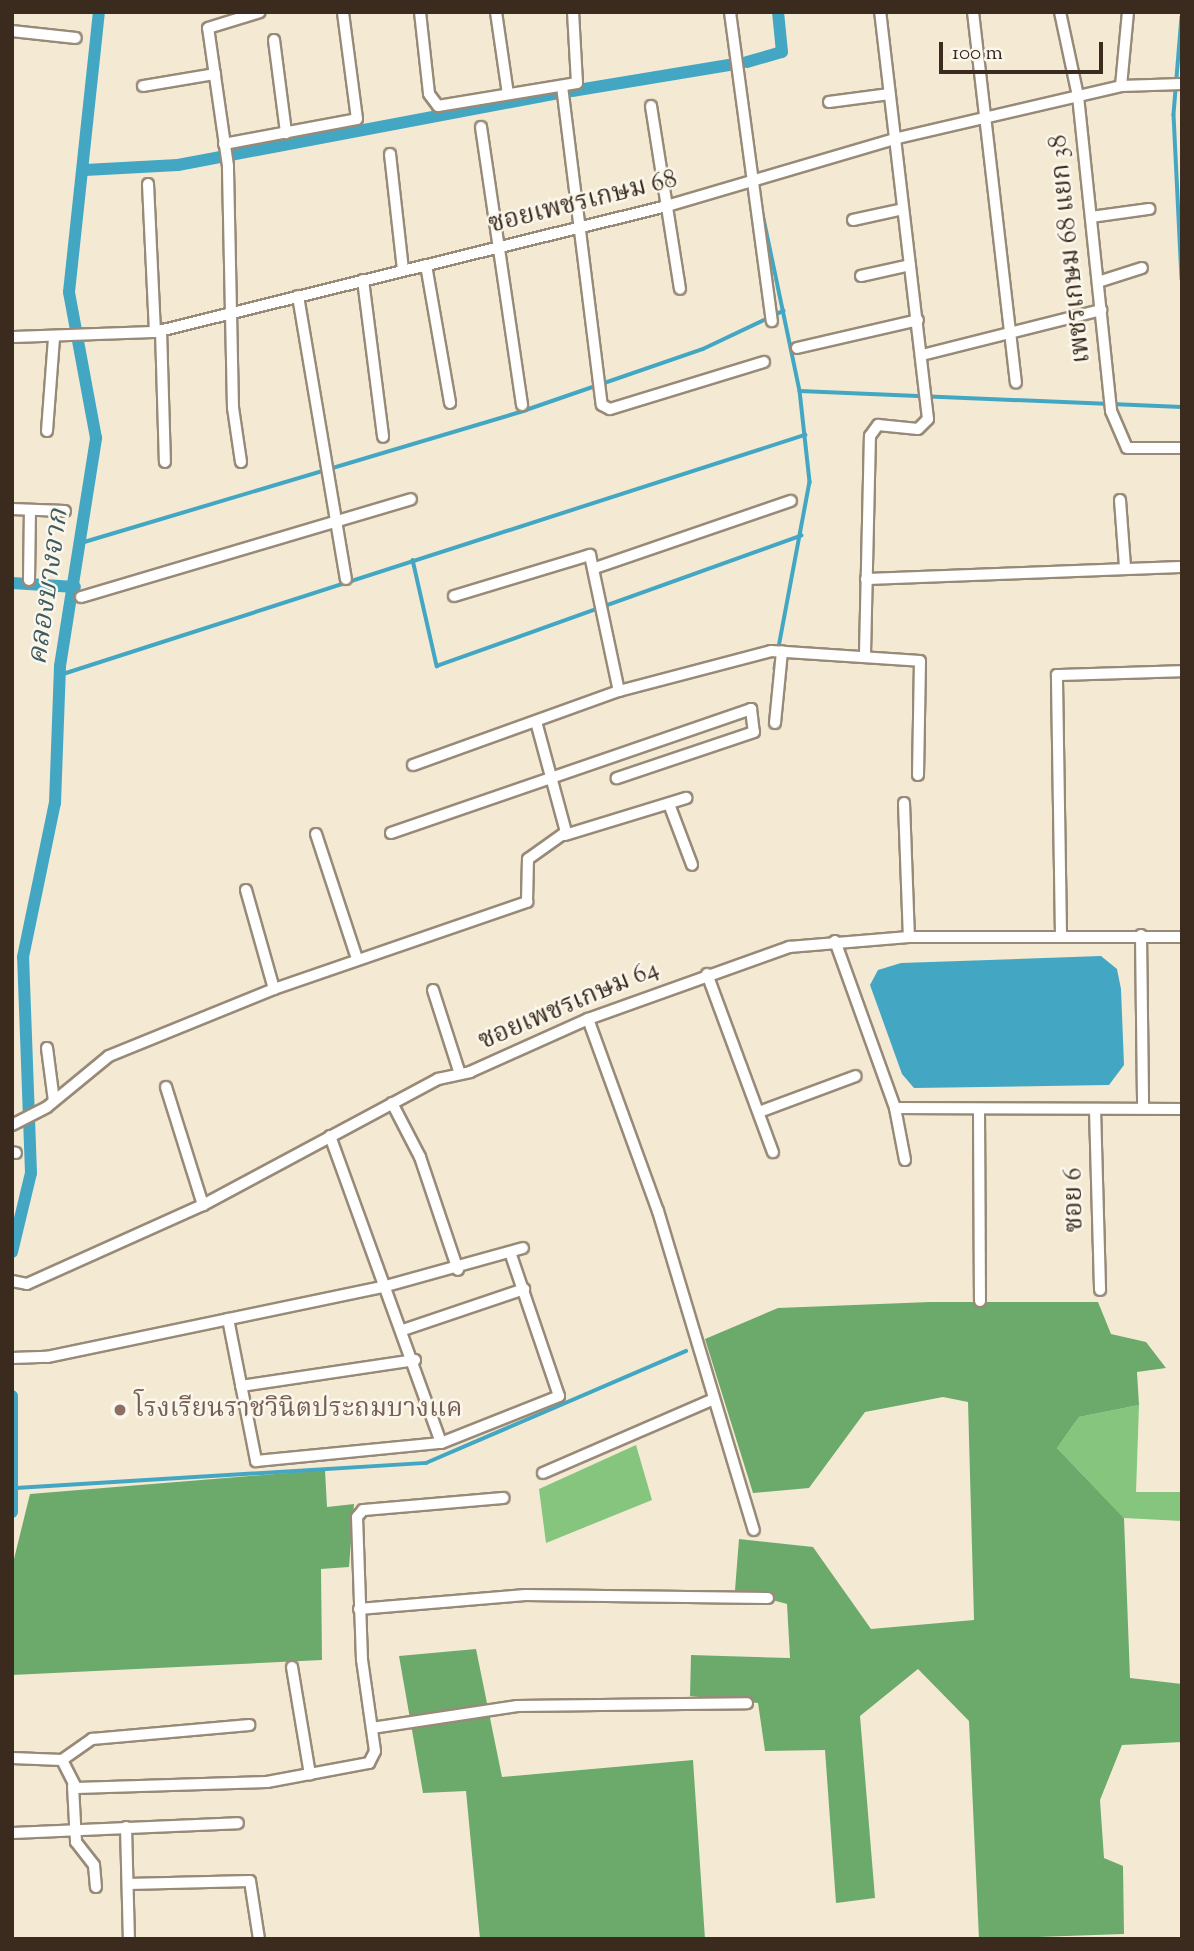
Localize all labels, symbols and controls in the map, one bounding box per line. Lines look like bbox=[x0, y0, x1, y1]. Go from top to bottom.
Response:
scale bar bbox=[942, 28, 1106, 72]
text: 100 m bbox=[952, 39, 1003, 69]
street label: เพชรเกษม 68 แยก 38 bbox=[1043, 133, 1099, 365]
street label: ซอยเพชรเกษม 68 bbox=[486, 164, 680, 242]
water label: คลองบางจาก bbox=[21, 507, 77, 667]
street label: ซอยเพชรเกษม 64 bbox=[474, 954, 664, 1058]
street label: ซอย 6 bbox=[1059, 1167, 1091, 1233]
place label: โรงเรียนราชวินิตประถมบางแค bbox=[134, 1394, 462, 1426]
marker: โรงเรียนราชวินิตประถมบางแค bbox=[112, 1402, 128, 1418]

